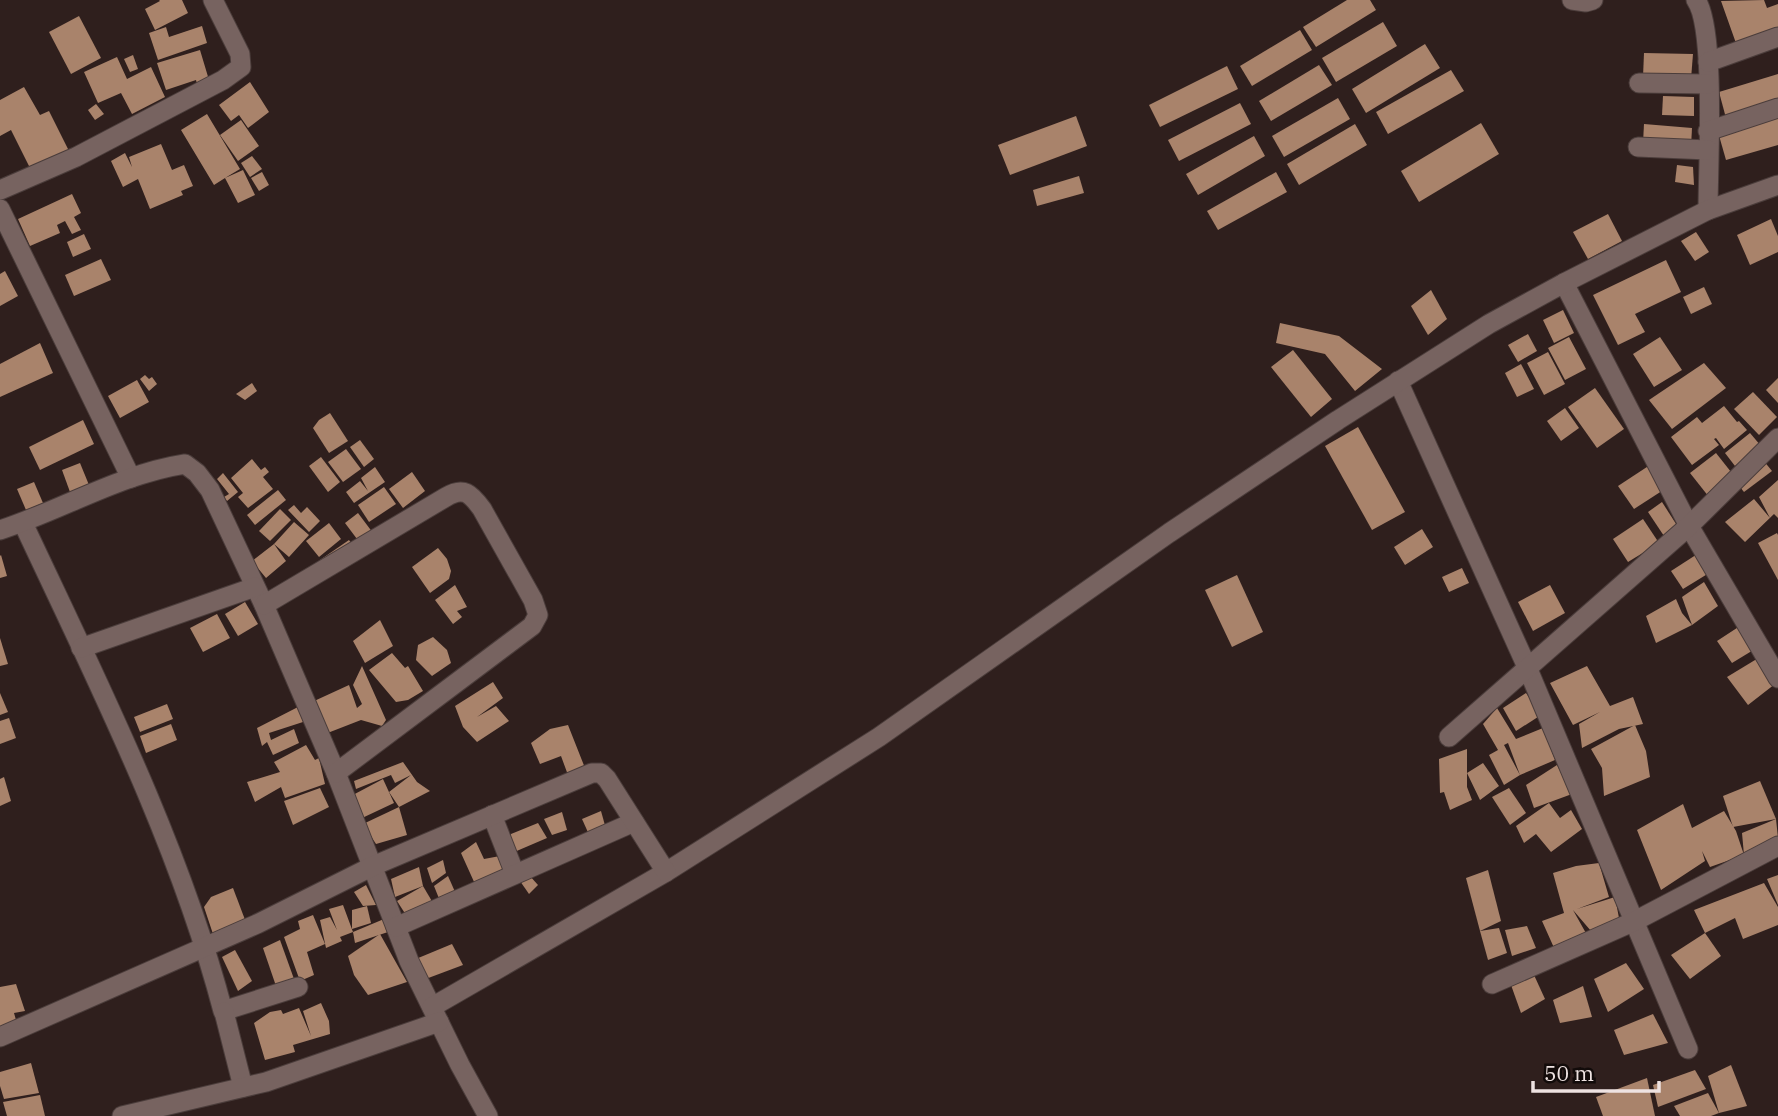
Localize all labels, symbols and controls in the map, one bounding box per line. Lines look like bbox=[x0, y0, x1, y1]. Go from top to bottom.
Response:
scale bar bbox=[1533, 1050, 1659, 1094]
text: 50 m bbox=[1544, 1059, 1594, 1087]

